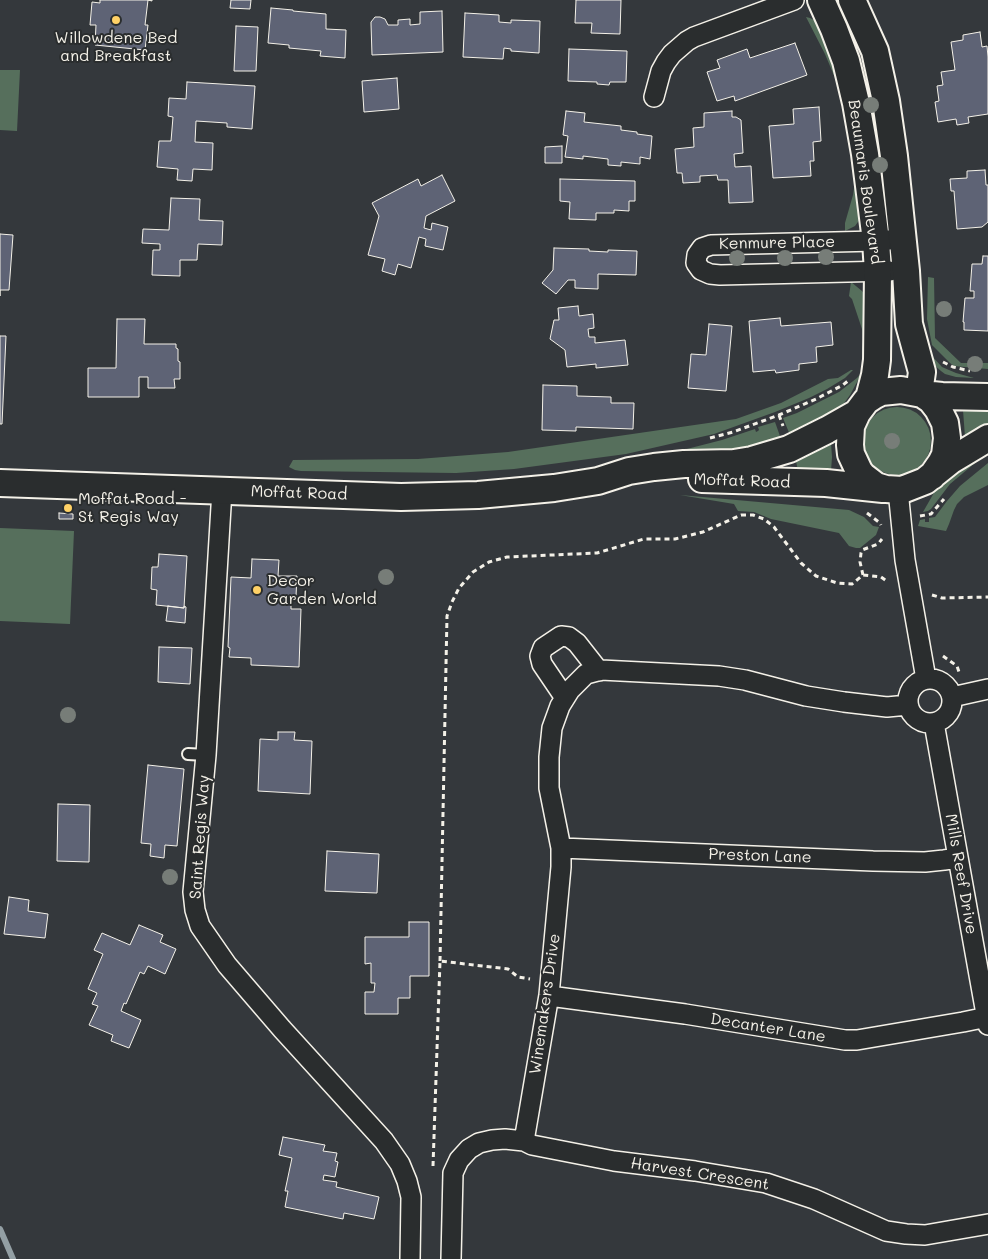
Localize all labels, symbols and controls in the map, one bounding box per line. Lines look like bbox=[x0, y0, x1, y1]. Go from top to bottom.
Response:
marker: Willowdene Bed and Breakfast bbox=[110, 14, 122, 26]
place label: Willowdene Bed and Breakfast bbox=[55, 28, 177, 66]
street label: Beaumaris Boulevard bbox=[844, 99, 886, 265]
street label: Kenmure Place bbox=[719, 232, 835, 254]
street label: Moffat Road bbox=[693, 470, 791, 492]
street label: Moffat Road bbox=[250, 482, 348, 504]
place label: Moffat Road - St Regis Way bbox=[78, 489, 187, 527]
marker: Moffat Road - St Regis Way bbox=[62, 502, 74, 514]
place label: Decor Garden World bbox=[267, 571, 377, 609]
marker: Decor Garden World bbox=[251, 584, 263, 596]
street label: Saint Regis Way bbox=[186, 774, 214, 900]
street label: Mills Reef Drive bbox=[941, 812, 981, 936]
street label: Preston Lane bbox=[708, 845, 812, 867]
street label: Winemakers Drive bbox=[526, 932, 564, 1076]
street label: Decanter Lane bbox=[709, 1009, 827, 1047]
street label: Harvest Crescent bbox=[629, 1154, 771, 1194]

